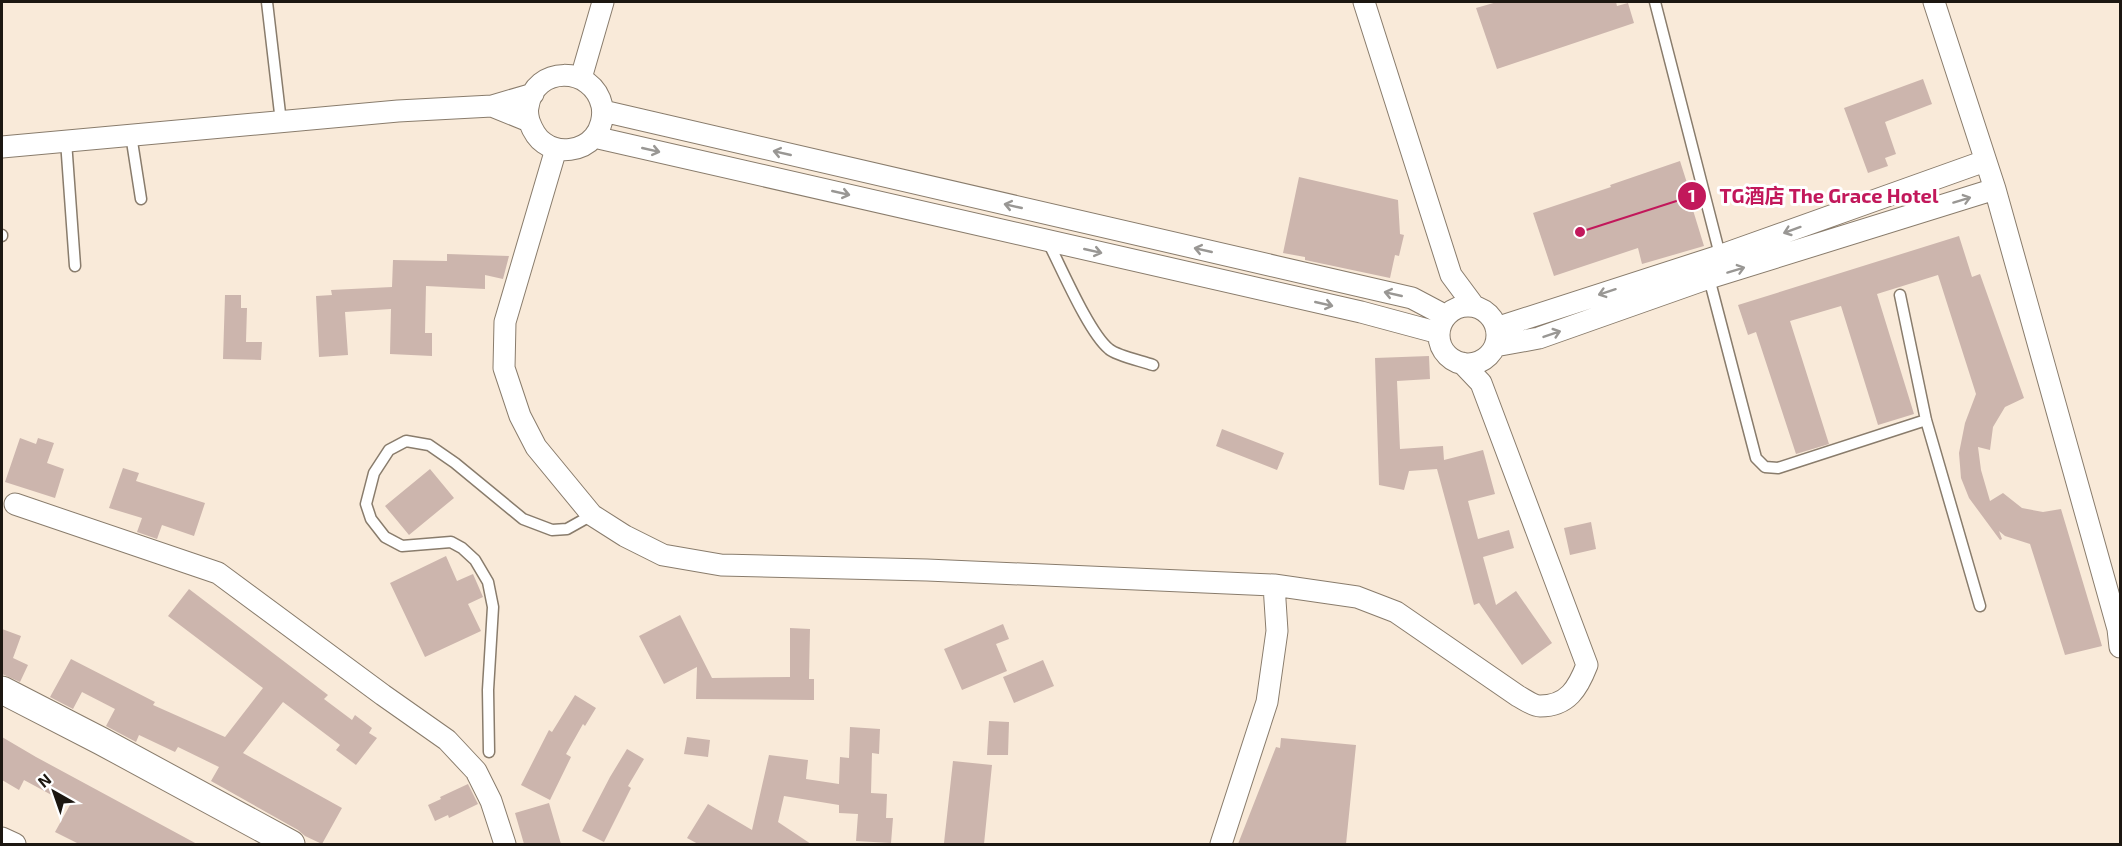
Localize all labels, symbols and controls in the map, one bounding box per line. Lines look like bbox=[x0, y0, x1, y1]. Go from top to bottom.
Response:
one-way arrow bbox=[641, 144, 660, 156]
one-way arrow bbox=[772, 147, 791, 159]
callout: TG酒店 The Grace Hotel bbox=[1677, 177, 1950, 215]
text: TG酒店 The Grace Hotel bbox=[1720, 183, 1939, 207]
text: 1 bbox=[1688, 184, 1696, 206]
one-way arrow bbox=[831, 188, 850, 200]
one-way arrow bbox=[1952, 194, 1971, 205]
one-way arrow bbox=[1003, 200, 1022, 212]
one-way arrow bbox=[1783, 225, 1801, 236]
one-way arrow bbox=[1193, 244, 1213, 255]
one-way arrow bbox=[1082, 246, 1102, 257]
one-way arrow bbox=[1726, 264, 1745, 275]
one-way arrow bbox=[1383, 287, 1402, 299]
one-way arrow bbox=[1598, 288, 1617, 299]
one-way arrow bbox=[1314, 298, 1333, 310]
one-way arrow bbox=[1542, 327, 1560, 338]
north arrow bbox=[24, 762, 84, 822]
text: N bbox=[34, 769, 55, 791]

